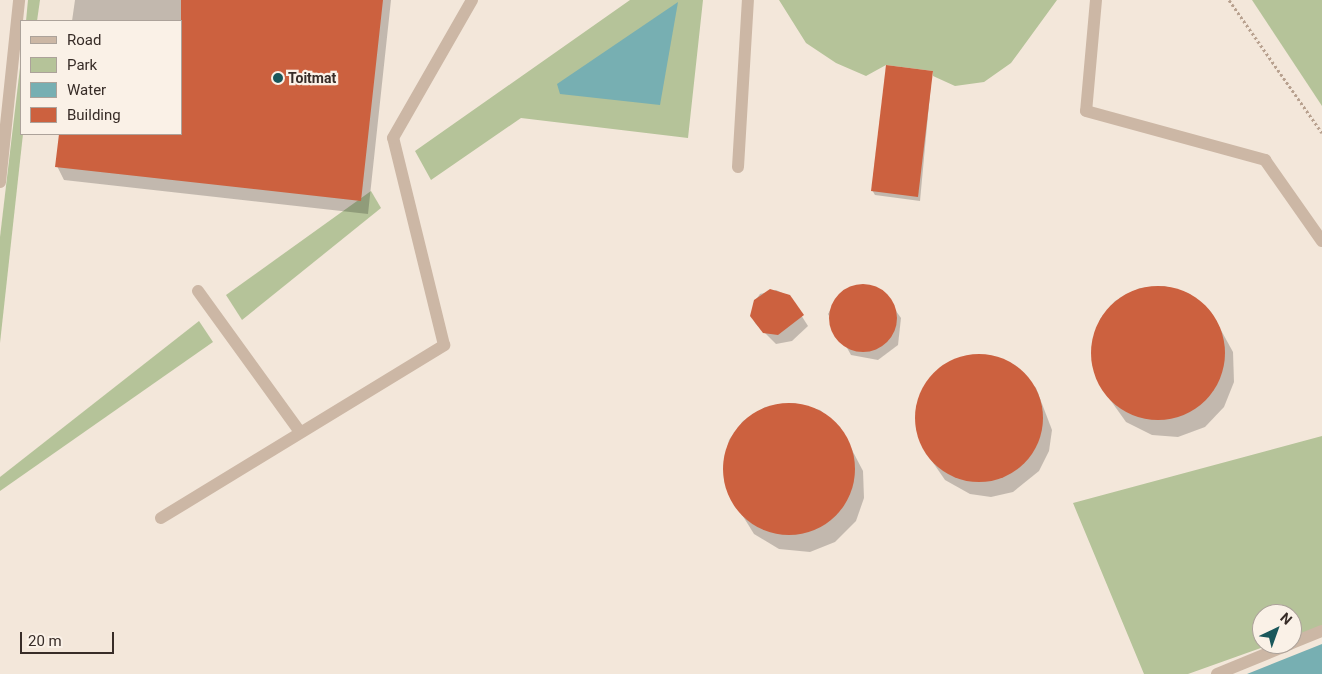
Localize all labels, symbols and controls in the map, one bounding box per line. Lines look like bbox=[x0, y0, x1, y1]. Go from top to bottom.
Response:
legend bbox=[20, 20, 182, 135]
text: Road bbox=[67, 31, 101, 49]
text: Park bbox=[67, 56, 97, 74]
place label: Toitmat bbox=[288, 70, 336, 86]
marker: Toitmat bbox=[272, 72, 284, 84]
text: Water bbox=[67, 81, 106, 99]
text: Building bbox=[67, 106, 121, 124]
north arrow bbox=[1252, 604, 1302, 654]
text: N bbox=[1277, 609, 1295, 628]
scale bar bbox=[22, 622, 116, 654]
text: 20 m bbox=[28, 632, 62, 650]

